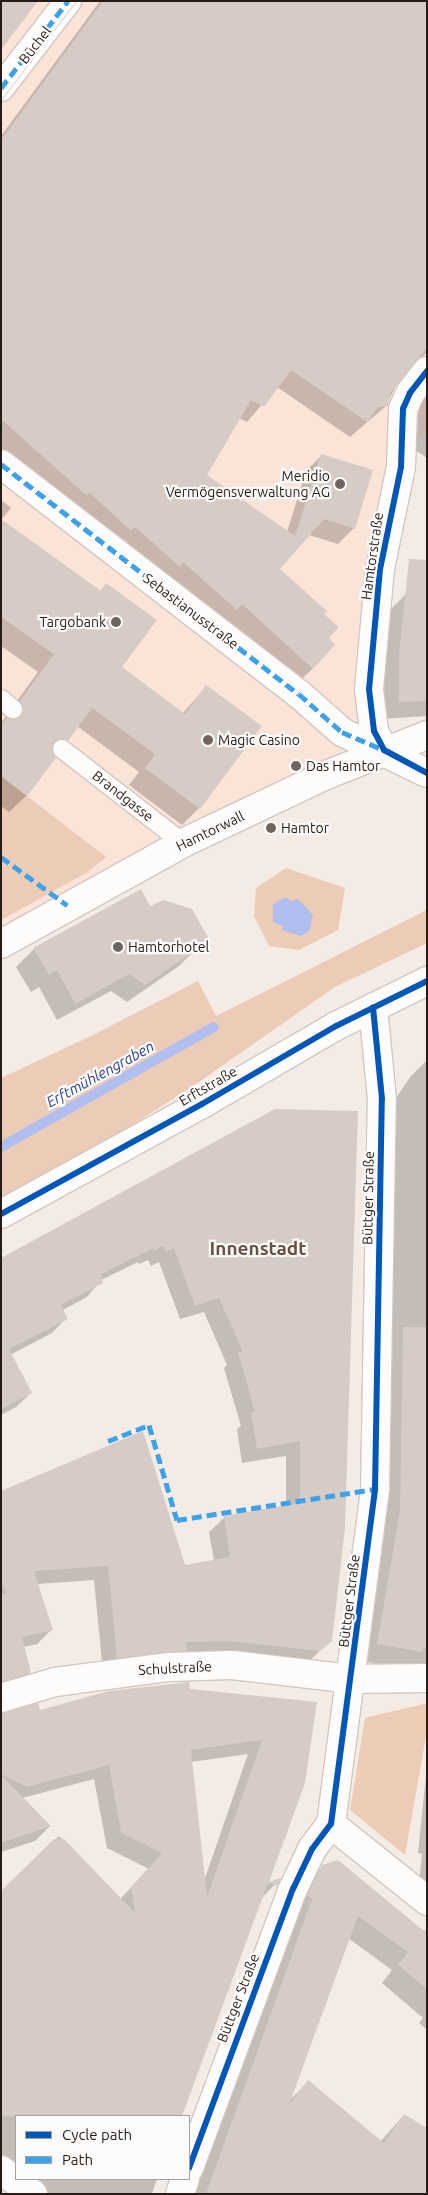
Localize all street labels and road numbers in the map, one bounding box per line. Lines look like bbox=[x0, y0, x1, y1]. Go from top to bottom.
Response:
street label: Büchel bbox=[15, 23, 55, 67]
street label: Hamtorstraße bbox=[358, 511, 386, 601]
street label: Sebastianusstraße bbox=[140, 570, 242, 652]
street label: Brandgasse bbox=[89, 767, 157, 825]
street label: Hamtorwall bbox=[173, 807, 247, 855]
street label: Erftstraße bbox=[176, 1063, 240, 1109]
street label: Büttger Straße bbox=[359, 1151, 377, 1245]
street label: Büttger Straße bbox=[335, 1554, 363, 1648]
street label: Schulstraße bbox=[138, 1658, 212, 1678]
street label: Büttger Straße bbox=[213, 1951, 263, 2045]

